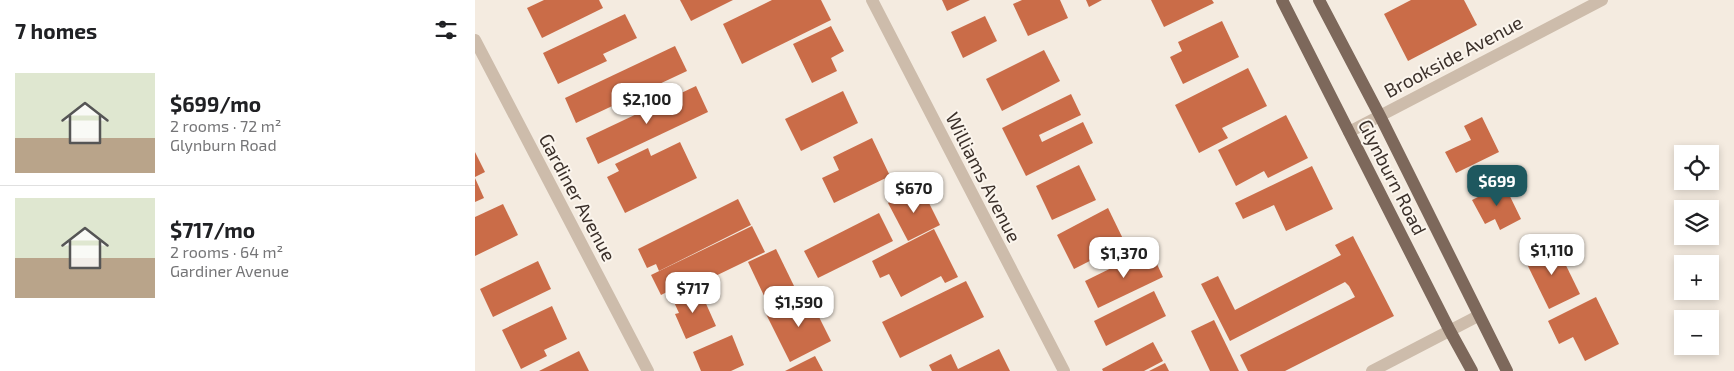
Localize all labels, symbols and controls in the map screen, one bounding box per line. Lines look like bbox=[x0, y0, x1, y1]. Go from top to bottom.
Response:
street label: Brookside Avenue bbox=[1380, 10, 1526, 102]
icon: filters bbox=[432, 16, 460, 44]
text: 7 homes bbox=[15, 18, 97, 43]
pin: $2,100 bbox=[606, 82, 688, 125]
text: $2,100 bbox=[623, 89, 671, 108]
text: $699/mo bbox=[170, 91, 261, 116]
icon: home bbox=[55, 93, 115, 153]
street label: Williams Avenue bbox=[941, 108, 1027, 246]
street label: Glynburn Road bbox=[1354, 115, 1432, 239]
text: 2 rooms · 72 m² bbox=[170, 116, 281, 135]
street label: Gardiner Avenue bbox=[535, 129, 621, 265]
text: Glynburn Road bbox=[170, 135, 277, 154]
map controls bbox=[1674, 145, 1719, 355]
button: locate bbox=[1674, 145, 1719, 190]
pin: $699 bbox=[1467, 164, 1527, 207]
text: $699 bbox=[1478, 171, 1516, 190]
pin: $670 bbox=[884, 172, 944, 214]
text: $670 bbox=[895, 178, 933, 197]
button: layers bbox=[1674, 200, 1719, 245]
text: $717/mo bbox=[170, 217, 255, 242]
icon: home bbox=[55, 218, 115, 278]
pin: $1,110 bbox=[1511, 234, 1593, 276]
pin: $1,370 bbox=[1083, 236, 1165, 279]
text: $1,110 bbox=[1530, 240, 1574, 259]
text: 2 rooms · 64 m² bbox=[170, 242, 283, 261]
text: $1,370 bbox=[1100, 243, 1148, 262]
button: + bbox=[1674, 255, 1719, 300]
text: Gardiner Avenue bbox=[170, 261, 289, 280]
pin: $717 bbox=[663, 272, 723, 314]
text: $717 bbox=[676, 278, 710, 297]
pin: $1,590 bbox=[758, 286, 840, 328]
text: $1,590 bbox=[775, 292, 823, 311]
button: − bbox=[1674, 310, 1719, 355]

